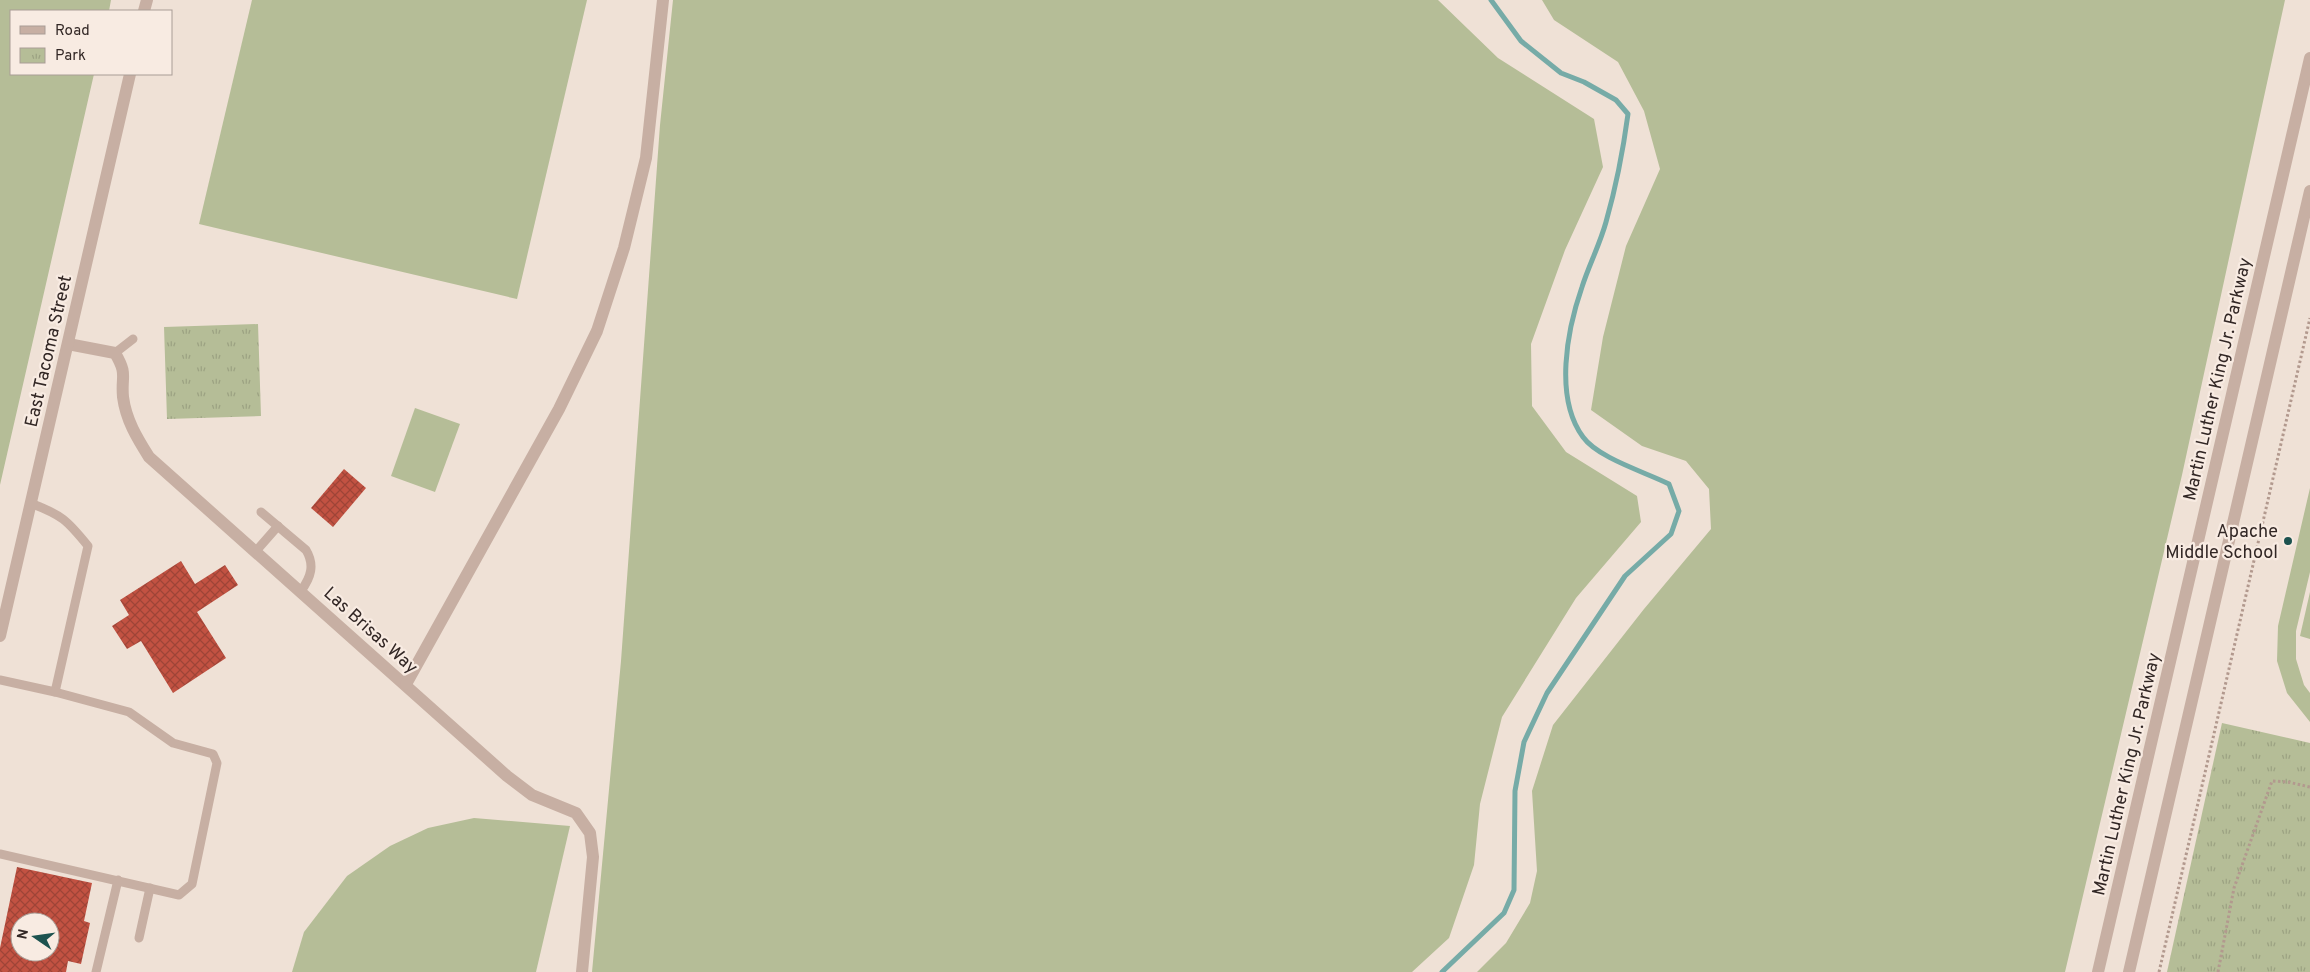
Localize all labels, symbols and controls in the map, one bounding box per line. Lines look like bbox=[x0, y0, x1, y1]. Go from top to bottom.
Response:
legend bbox=[10, 10, 172, 75]
text: Road bbox=[55, 22, 90, 41]
text: Park bbox=[55, 47, 86, 66]
street label: Martin Luther King Jr. Parkway bbox=[2179, 256, 2258, 503]
street label: East Tacoma Street bbox=[21, 273, 78, 430]
place label: Apache Middle School bbox=[2165, 521, 2278, 565]
marker: Apache Middle School bbox=[2282, 535, 2294, 547]
street label: Las Brisas Way bbox=[318, 583, 422, 680]
street label: Martin Luther King Jr. Parkway bbox=[2088, 651, 2167, 898]
north arrow bbox=[10, 912, 60, 962]
text: N bbox=[14, 928, 33, 941]

